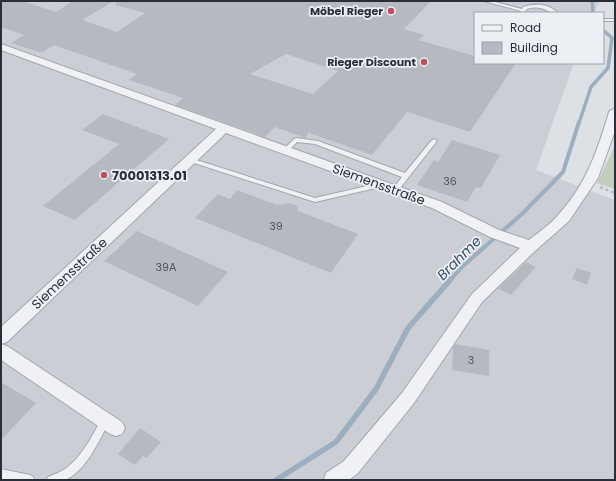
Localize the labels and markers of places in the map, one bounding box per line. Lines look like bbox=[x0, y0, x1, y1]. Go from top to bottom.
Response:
place label: Möbel Rieger bbox=[310, 3, 383, 19]
marker: Möbel Rieger bbox=[386, 6, 396, 16]
place label: Rieger Discount bbox=[327, 54, 417, 70]
marker: Rieger Discount bbox=[419, 57, 429, 67]
place label: 70001313.01 bbox=[112, 166, 187, 185]
marker: 70001313.01 bbox=[99, 170, 109, 180]

